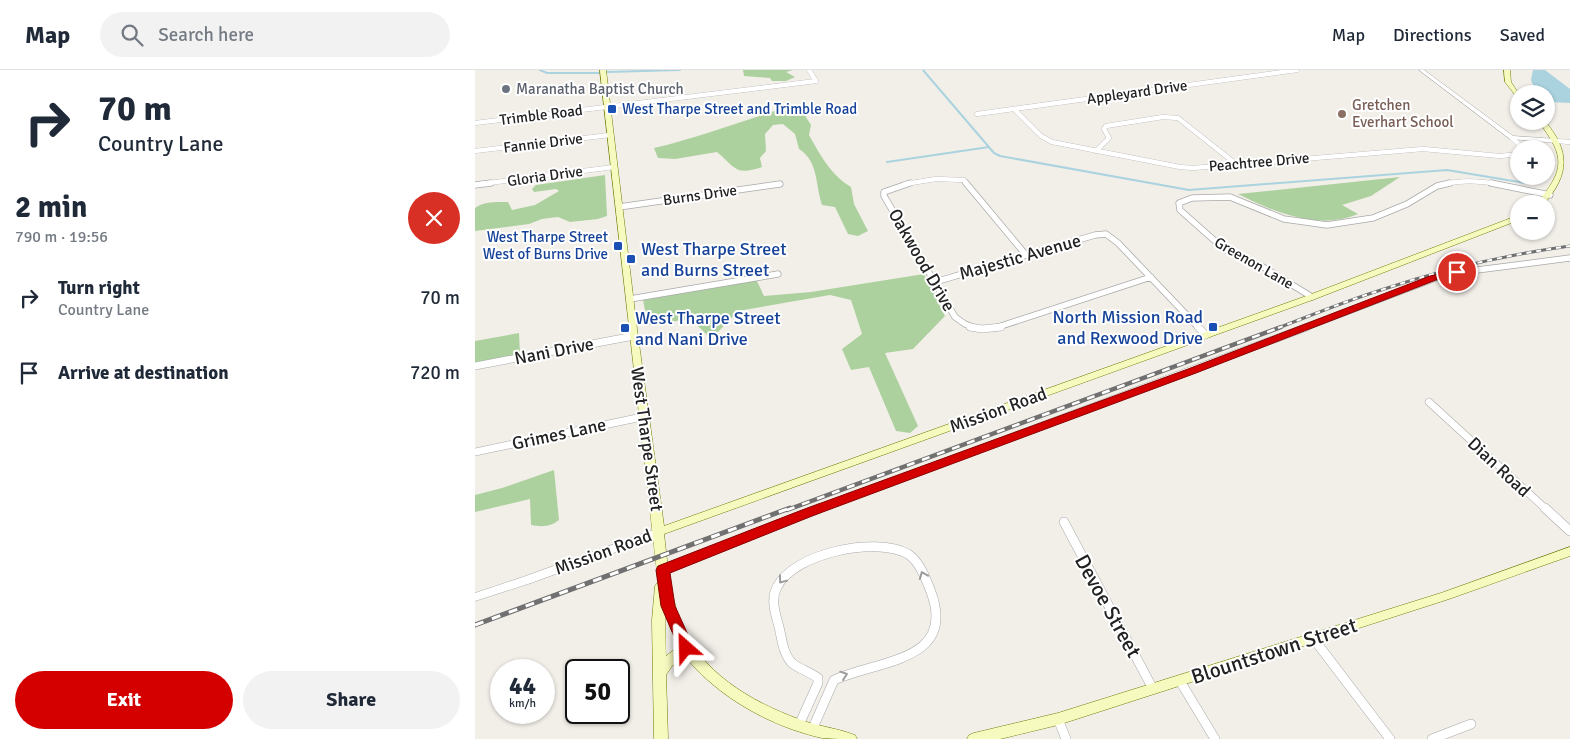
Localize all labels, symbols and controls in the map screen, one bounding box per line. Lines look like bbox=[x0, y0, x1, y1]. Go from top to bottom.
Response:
search box bbox=[100, 12, 450, 57]
text: Map bbox=[25, 20, 70, 50]
icon: search bbox=[118, 21, 146, 49]
text: Search here bbox=[158, 23, 254, 47]
text: Map bbox=[1332, 24, 1365, 46]
text: Directions bbox=[1393, 24, 1472, 46]
text: Saved bbox=[1500, 24, 1545, 46]
street label: Appleyard Drive bbox=[1086, 76, 1188, 108]
place label: Maranatha Baptist Church bbox=[516, 80, 684, 98]
marker: Maranatha Baptist Church bbox=[500, 83, 512, 95]
map controls bbox=[1510, 85, 1555, 240]
button: layers bbox=[1510, 85, 1555, 130]
text: 70 m bbox=[98, 87, 172, 130]
icon: right bbox=[15, 90, 80, 155]
place label: Gretchen Everhart School bbox=[1352, 96, 1454, 131]
place label: West Tharpe Street and Trimble Road bbox=[622, 100, 857, 118]
street label: Trimble Road bbox=[498, 101, 584, 129]
marker: West Tharpe Street and Trimble Road bbox=[606, 103, 618, 115]
marker: Gretchen Everhart School bbox=[1336, 108, 1348, 120]
street label: Fannie Drive bbox=[502, 129, 584, 157]
text: Country Lane bbox=[98, 130, 224, 157]
button: + bbox=[1510, 140, 1555, 185]
street label: Peachtree Drive bbox=[1208, 149, 1310, 175]
street label: Gloria Drive bbox=[506, 162, 584, 190]
street label: Burns Drive bbox=[662, 181, 738, 209]
text: 2 min bbox=[15, 189, 87, 226]
button: close bbox=[408, 192, 460, 244]
button: − bbox=[1510, 195, 1555, 240]
street label: Oakwood Drive bbox=[884, 205, 960, 315]
text: 790 m · 19:56 bbox=[15, 227, 108, 247]
place label: West Tharpe Street West of Burns Drive bbox=[483, 228, 608, 263]
street label: Majestic Avenue bbox=[957, 229, 1083, 285]
street label: Greenon Lane bbox=[1211, 233, 1297, 293]
place label: West Tharpe Street and Burns Street bbox=[641, 238, 787, 281]
marker: West Tharpe Street West of Burns Drive bbox=[612, 240, 624, 252]
pin bbox=[1436, 251, 1478, 293]
marker: West Tharpe Street and Burns Street bbox=[625, 253, 637, 265]
icon: arrive bbox=[1443, 258, 1471, 286]
text: Turn right bbox=[58, 276, 140, 300]
icon: right bbox=[15, 284, 43, 312]
text: 70 m bbox=[420, 286, 460, 310]
text: Country Lane bbox=[58, 300, 149, 320]
place label: North Mission Road and Rexwood Drive bbox=[1053, 306, 1203, 349]
place label: West Tharpe Street and Nani Drive bbox=[635, 307, 781, 350]
marker: North Mission Road and Rexwood Drive bbox=[1207, 321, 1219, 333]
marker: West Tharpe Street and Nani Drive bbox=[619, 322, 631, 334]
street label: Nani Drive bbox=[512, 333, 596, 369]
icon: arrive bbox=[15, 359, 43, 387]
text: Arrive at destination bbox=[58, 361, 229, 385]
text: 720 m bbox=[410, 361, 460, 385]
street label: West Tharpe Street bbox=[626, 365, 668, 513]
street label: Mission Road bbox=[946, 382, 1050, 438]
street label: Grimes Lane bbox=[510, 413, 608, 455]
street label: Dian Road bbox=[1463, 432, 1535, 502]
street label: Mission Road bbox=[551, 524, 655, 580]
street label: Devoe Street bbox=[1069, 550, 1147, 662]
one-way arrow bbox=[919, 571, 930, 580]
one-way arrow bbox=[779, 574, 788, 583]
street label: Blountstown Street bbox=[1188, 612, 1360, 690]
position arrow bbox=[659, 621, 711, 673]
speed limit sign: 50 bbox=[565, 659, 630, 724]
text: 44 bbox=[509, 670, 536, 701]
button: Exit bbox=[15, 671, 233, 729]
button: Share bbox=[243, 671, 460, 729]
one-way arrow bbox=[839, 671, 848, 681]
text: km/h bbox=[509, 696, 536, 711]

